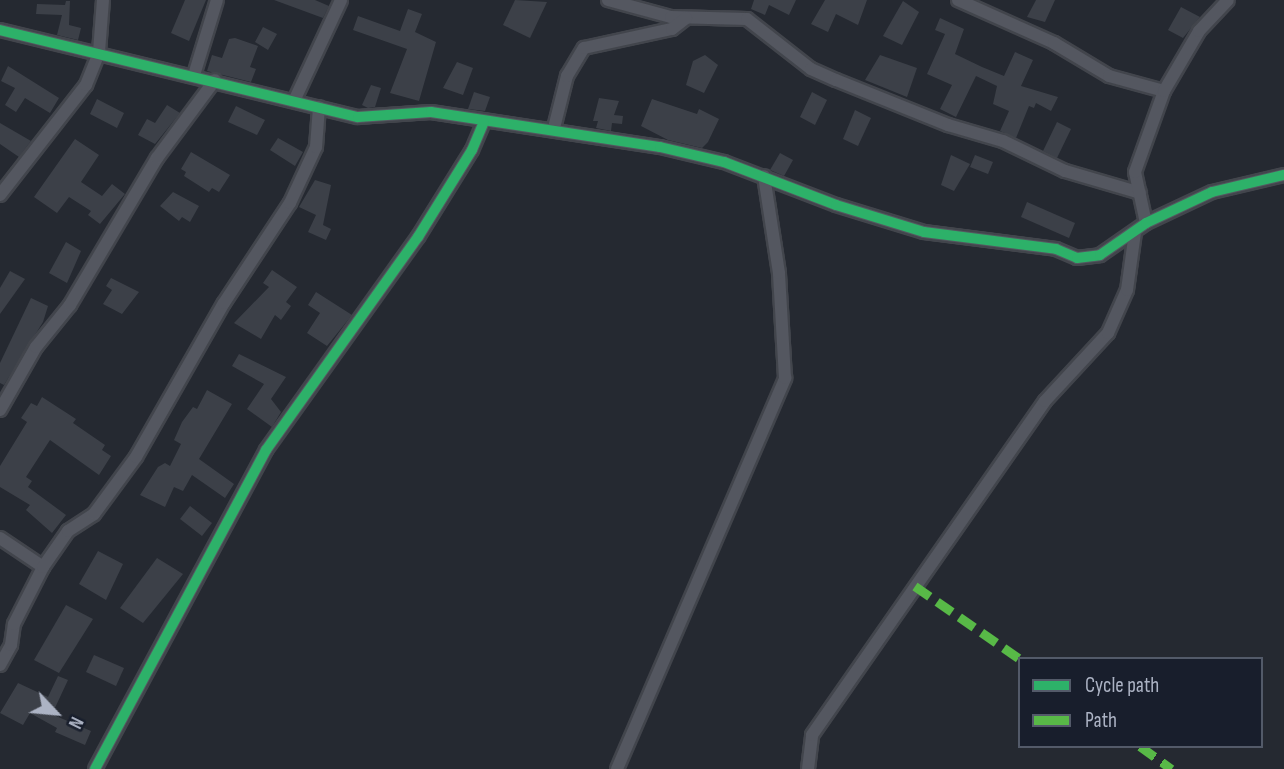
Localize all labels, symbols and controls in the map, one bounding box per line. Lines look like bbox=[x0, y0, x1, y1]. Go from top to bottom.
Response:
legend bbox=[1018, 657, 1263, 748]
text: Cycle path bbox=[1085, 673, 1159, 698]
north arrow bbox=[21, 678, 91, 748]
text: Path bbox=[1085, 708, 1117, 733]
text: N bbox=[63, 713, 88, 732]

